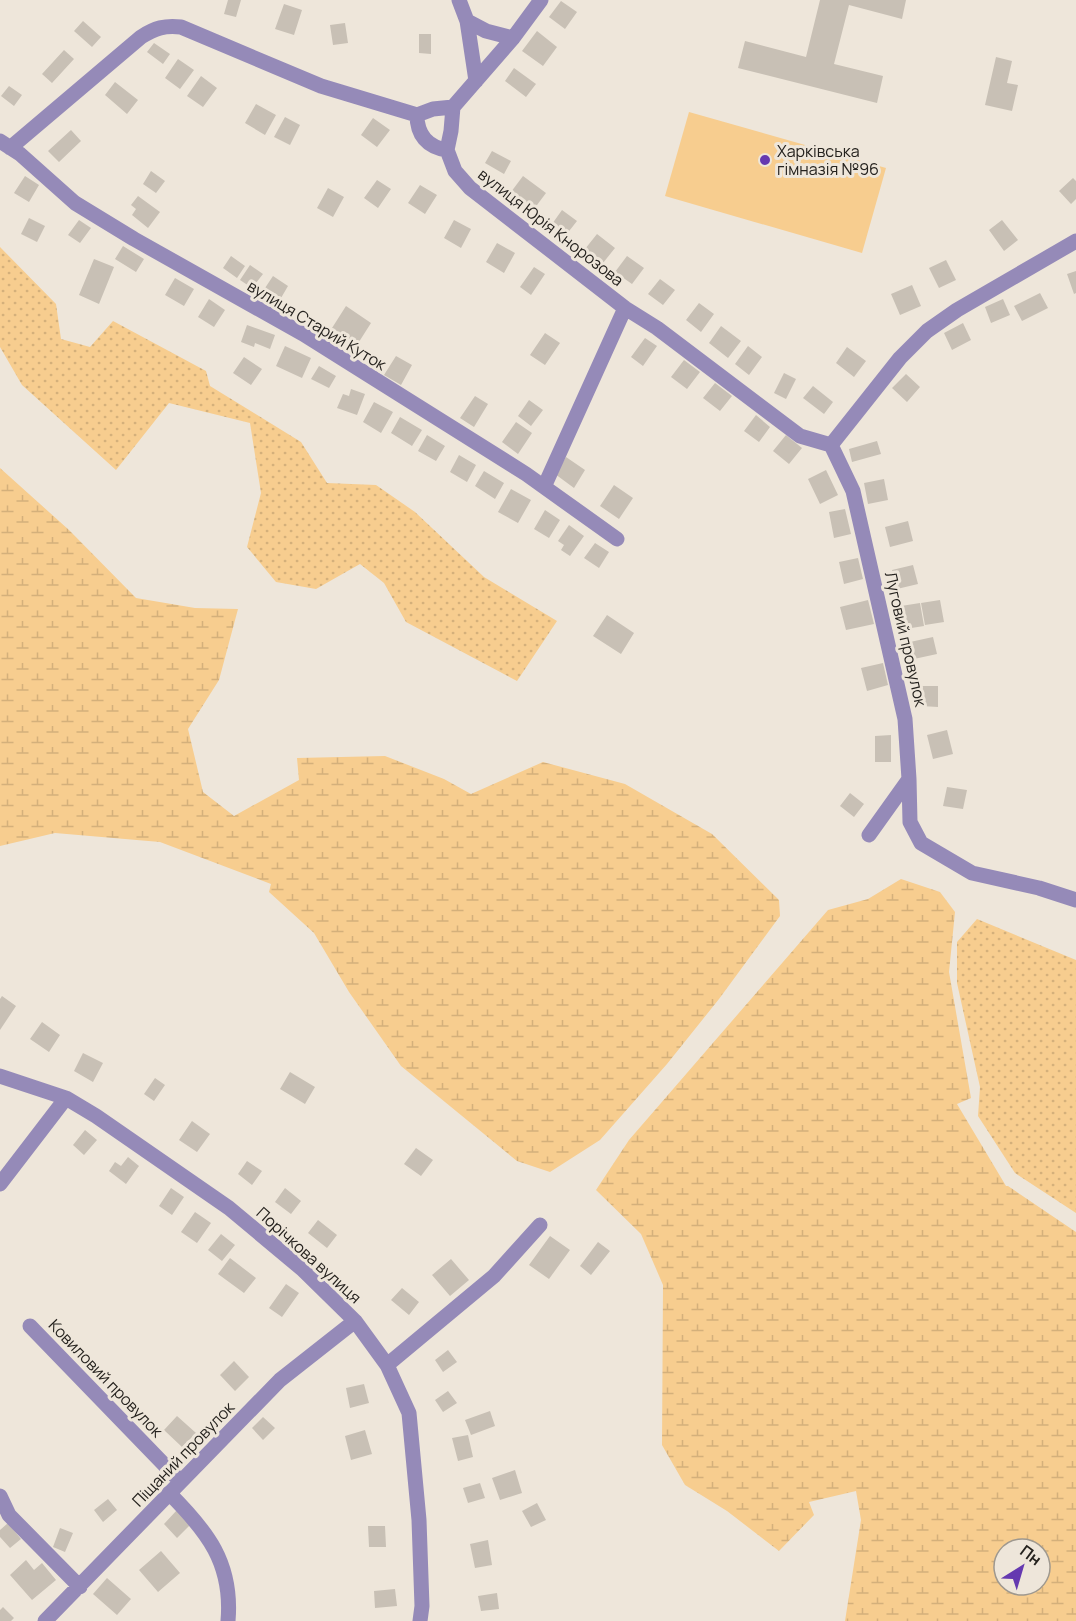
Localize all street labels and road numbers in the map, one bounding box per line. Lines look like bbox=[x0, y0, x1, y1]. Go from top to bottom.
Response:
street label: вулиця Юрія Кнорозова bbox=[474, 163, 628, 291]
street label: вулиця Старий Куток bbox=[243, 275, 391, 376]
street label: Луговий провулок bbox=[880, 569, 932, 710]
street label: Порічкова вулиця bbox=[252, 1202, 366, 1308]
street label: Ковиловий провулок bbox=[44, 1314, 169, 1443]
street label: Піщаний провулок bbox=[127, 1396, 240, 1511]

